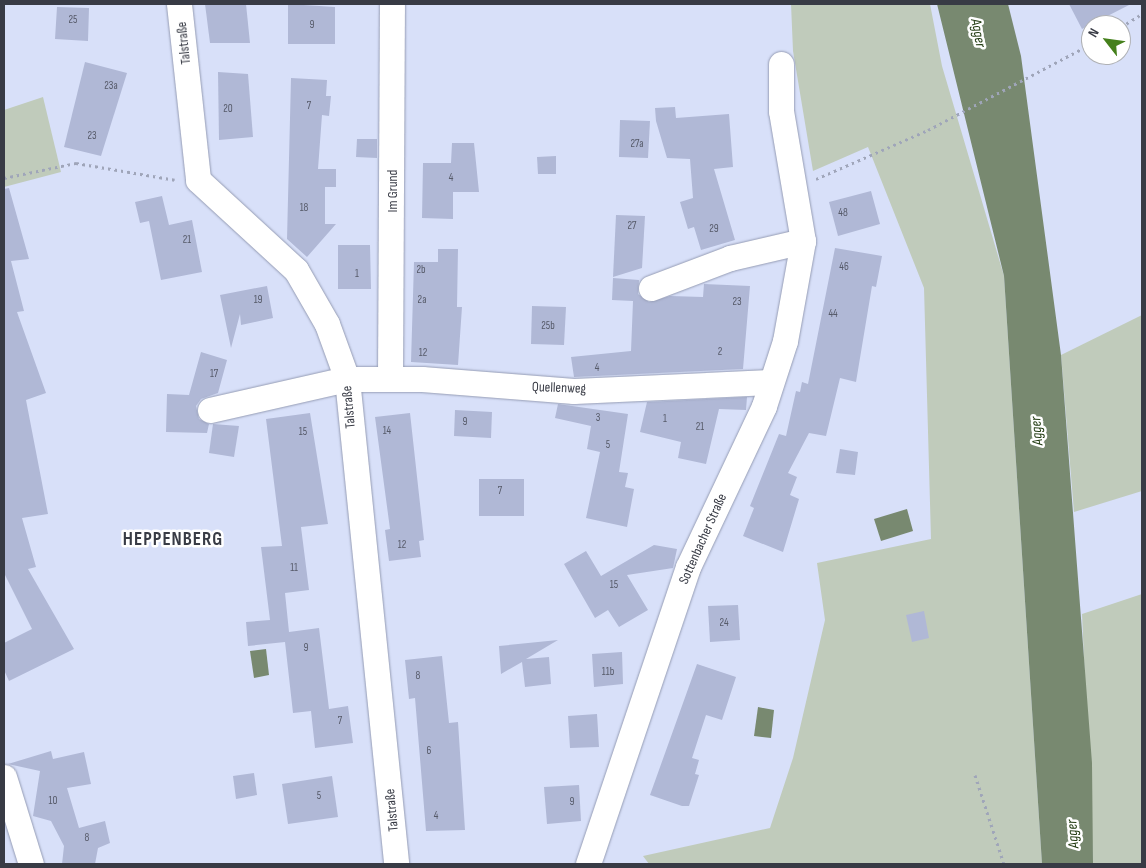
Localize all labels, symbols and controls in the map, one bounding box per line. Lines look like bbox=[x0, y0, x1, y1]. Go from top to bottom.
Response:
house number: 25 bbox=[69, 13, 77, 27]
north arrow bbox=[1081, 15, 1131, 65]
water label: Agger bbox=[966, 17, 990, 49]
house number: 9 bbox=[310, 18, 314, 32]
street label: Talstraße bbox=[173, 21, 195, 65]
text: N bbox=[1084, 25, 1103, 40]
house number: 23a bbox=[104, 79, 118, 93]
house number: 7 bbox=[307, 99, 311, 113]
house number: 20 bbox=[223, 102, 233, 116]
house number: 23 bbox=[87, 129, 97, 143]
house number: 27a bbox=[630, 137, 644, 151]
street label: Im Grund bbox=[385, 170, 401, 212]
house number: 4 bbox=[449, 171, 453, 185]
house number: 18 bbox=[300, 201, 308, 215]
house number: 48 bbox=[838, 206, 848, 220]
house number: 27 bbox=[628, 219, 636, 233]
house number: 29 bbox=[709, 222, 719, 236]
house number: 21 bbox=[183, 233, 191, 247]
house number: 46 bbox=[839, 260, 849, 274]
house number: 2b bbox=[416, 263, 426, 277]
house number: 1 bbox=[355, 267, 359, 281]
house number: 19 bbox=[254, 293, 262, 307]
house number: 2a bbox=[418, 293, 426, 307]
house number: 23 bbox=[732, 295, 742, 309]
house number: 44 bbox=[828, 307, 838, 321]
house number: 25b bbox=[541, 319, 555, 333]
house number: 2 bbox=[718, 345, 722, 359]
house number: 12 bbox=[419, 346, 427, 360]
house number: 4 bbox=[595, 361, 599, 375]
house number: 17 bbox=[210, 367, 218, 381]
street label: Quellenweg bbox=[532, 379, 586, 397]
street label: Talstraße bbox=[339, 385, 359, 429]
house number: 3 bbox=[596, 411, 600, 425]
house number: 1 bbox=[663, 412, 667, 426]
house number: 9 bbox=[463, 415, 467, 429]
water label: Agger bbox=[1027, 416, 1047, 446]
house number: 21 bbox=[696, 420, 704, 434]
house number: 14 bbox=[383, 424, 391, 438]
house number: 15 bbox=[299, 425, 307, 439]
house number: 5 bbox=[606, 438, 610, 452]
house number: 7 bbox=[498, 484, 502, 498]
street label: Sottenbacher Straße bbox=[676, 491, 730, 587]
district label: HEPPENBERG bbox=[122, 529, 224, 551]
house number: 12 bbox=[398, 538, 406, 552]
house number: 11 bbox=[290, 561, 298, 575]
house number: 15 bbox=[610, 578, 618, 592]
house number: 24 bbox=[719, 616, 729, 630]
house number: 9 bbox=[304, 641, 308, 655]
house number: 11b bbox=[602, 665, 614, 679]
house number: 8 bbox=[416, 669, 420, 683]
house number: 7 bbox=[338, 714, 342, 728]
house number: 6 bbox=[427, 744, 431, 758]
street label: Talstraße bbox=[382, 788, 402, 832]
house number: 5 bbox=[317, 789, 321, 803]
house number: 10 bbox=[49, 794, 57, 808]
house number: 9 bbox=[570, 795, 574, 809]
house number: 4 bbox=[434, 809, 438, 823]
water label: Agger bbox=[1063, 819, 1083, 849]
house number: 8 bbox=[85, 831, 89, 845]

